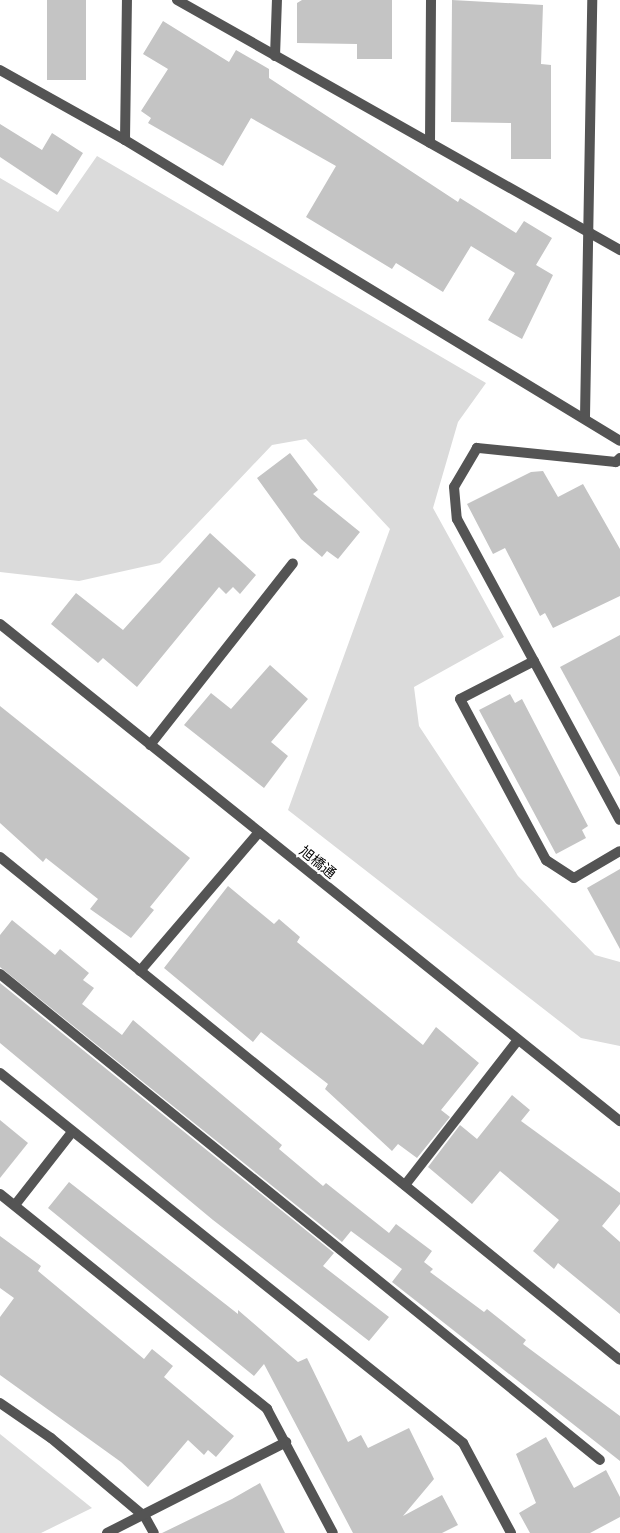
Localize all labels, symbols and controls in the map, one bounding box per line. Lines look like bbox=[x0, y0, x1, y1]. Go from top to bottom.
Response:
street label: 旭橋通 bbox=[296, 842, 340, 882]

